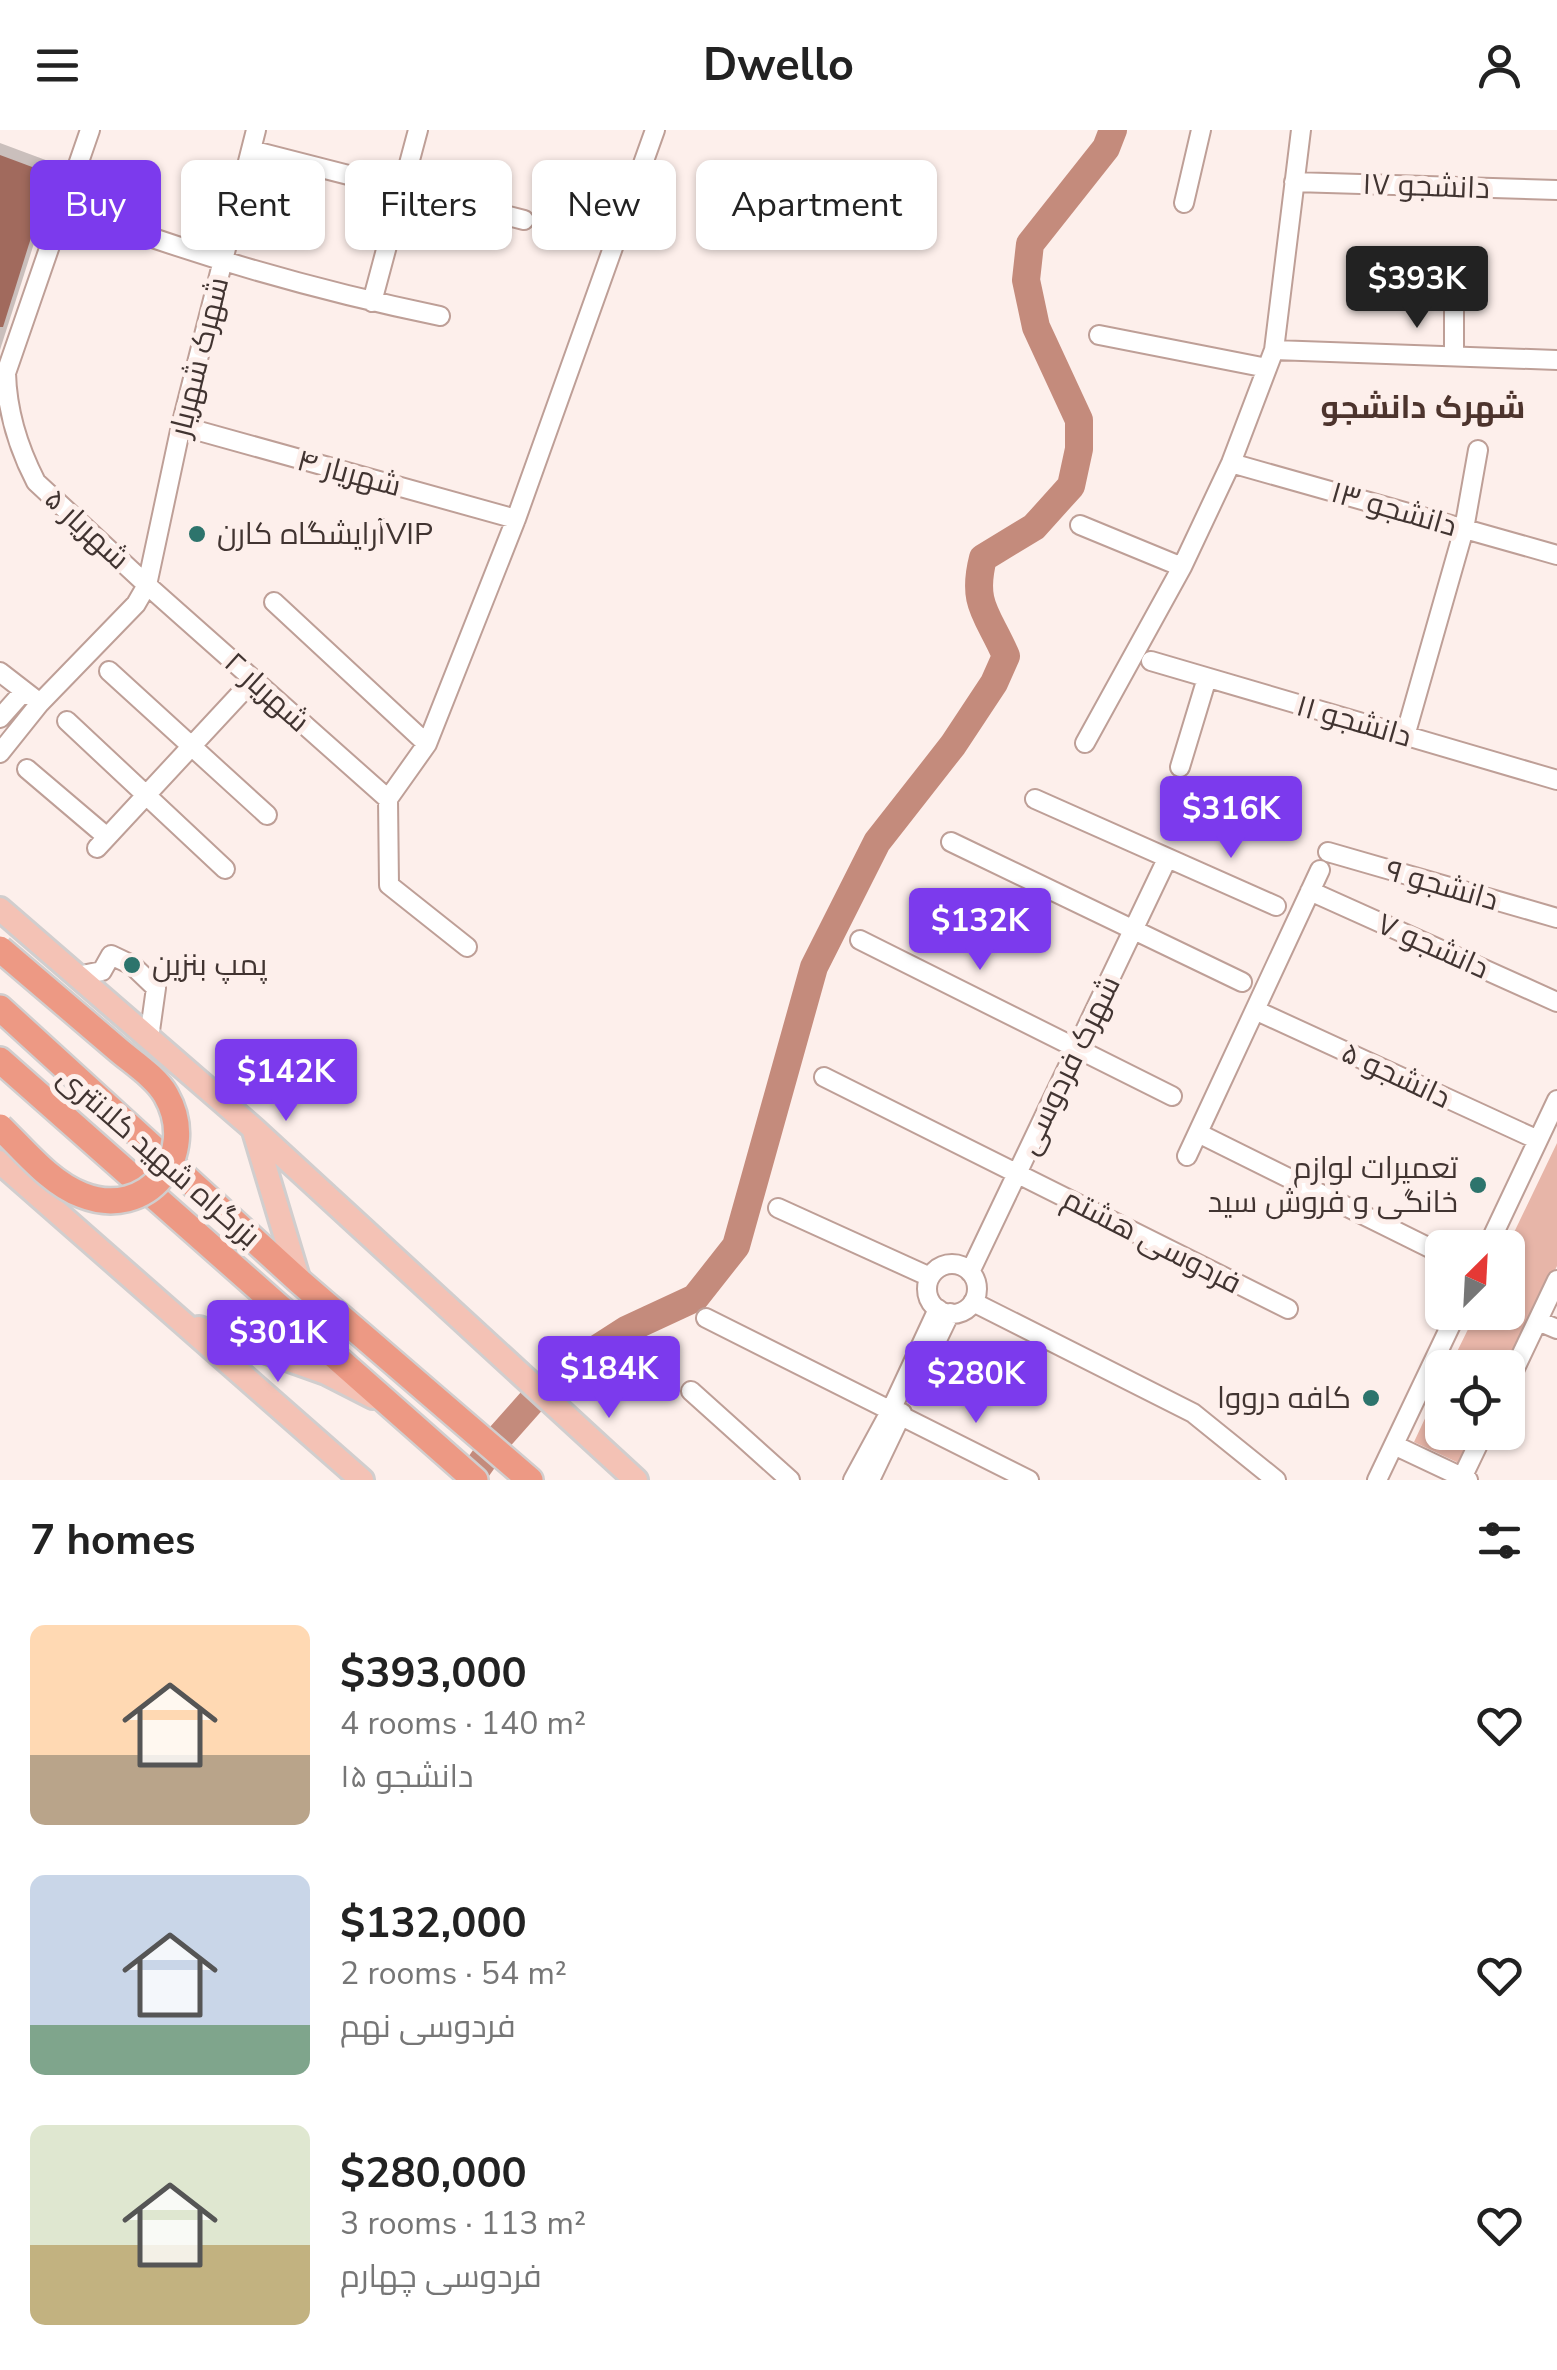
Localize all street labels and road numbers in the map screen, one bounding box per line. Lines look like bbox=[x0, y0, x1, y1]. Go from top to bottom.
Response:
street label: دانشجو ۱۷ bbox=[1362, 164, 1490, 209]
street label: شهرک شهریار bbox=[159, 273, 239, 443]
street label: شهریار ۴ bbox=[292, 440, 405, 507]
street label: دانشجو ۱۳ bbox=[1326, 472, 1462, 547]
street label: ۵ شهریار bbox=[35, 479, 138, 579]
street label: ۲ شهریار bbox=[215, 643, 318, 742]
street label: دانشجو ۱۱ bbox=[1291, 686, 1416, 757]
street label: دانشجو ۹ bbox=[1381, 850, 1503, 921]
street label: دانشجو ۷ bbox=[1370, 904, 1495, 989]
street label: شهرک فردوسی bbox=[1008, 969, 1130, 1161]
street label: دانشجو ۵ bbox=[1335, 1032, 1457, 1119]
street label: بزرگراه شهید کلانتری bbox=[49, 1058, 269, 1257]
street label: فردوسی هشتم bbox=[1055, 1179, 1248, 1304]

